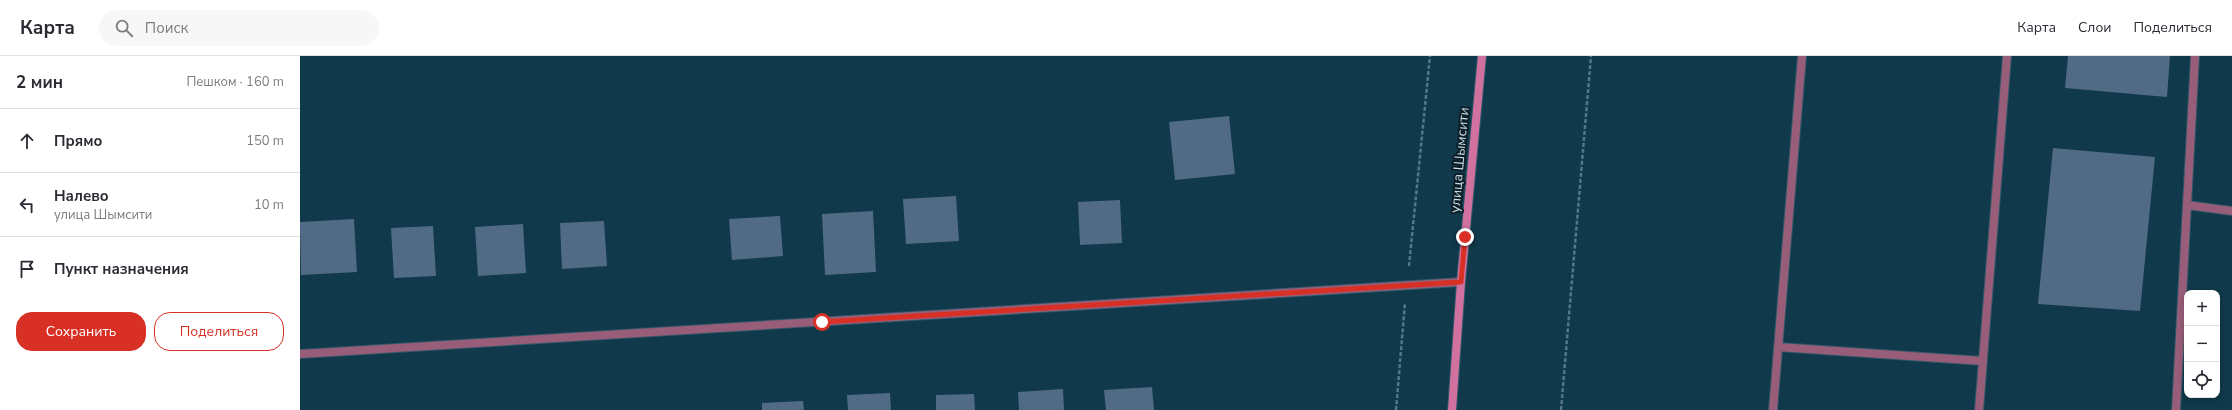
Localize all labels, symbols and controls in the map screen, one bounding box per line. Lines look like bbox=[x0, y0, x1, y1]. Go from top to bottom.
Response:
search box bbox=[99, 10, 379, 46]
text: Карта bbox=[20, 15, 75, 41]
icon: search bbox=[113, 17, 135, 39]
text: Поиск bbox=[145, 18, 188, 38]
text: Карта bbox=[2017, 18, 2056, 37]
text: Слои bbox=[2078, 18, 2112, 37]
text: Поделиться bbox=[2134, 18, 2212, 37]
text: 2 мин bbox=[16, 71, 63, 94]
text: Пешком · 160 m bbox=[186, 73, 284, 91]
street label: улица Шымсити bbox=[1445, 106, 1474, 214]
icon: ahead bbox=[16, 130, 38, 152]
text: Прямо bbox=[54, 131, 102, 151]
text: 150 m bbox=[246, 132, 284, 150]
text: Налево bbox=[54, 186, 109, 206]
icon: left bbox=[16, 194, 38, 216]
text: 10 m bbox=[254, 196, 284, 214]
text: улица Шымсити bbox=[54, 206, 152, 224]
route end bbox=[1456, 228, 1474, 246]
icon: arrive bbox=[16, 258, 38, 280]
text: Пункт назначения bbox=[54, 259, 189, 279]
map controls bbox=[2184, 290, 2220, 398]
button: + bbox=[2184, 290, 2220, 326]
button: Сохранить bbox=[16, 312, 146, 351]
button: Поделиться bbox=[154, 312, 284, 351]
route start bbox=[813, 313, 831, 331]
button: − bbox=[2184, 326, 2220, 362]
button: locate bbox=[2184, 362, 2220, 398]

